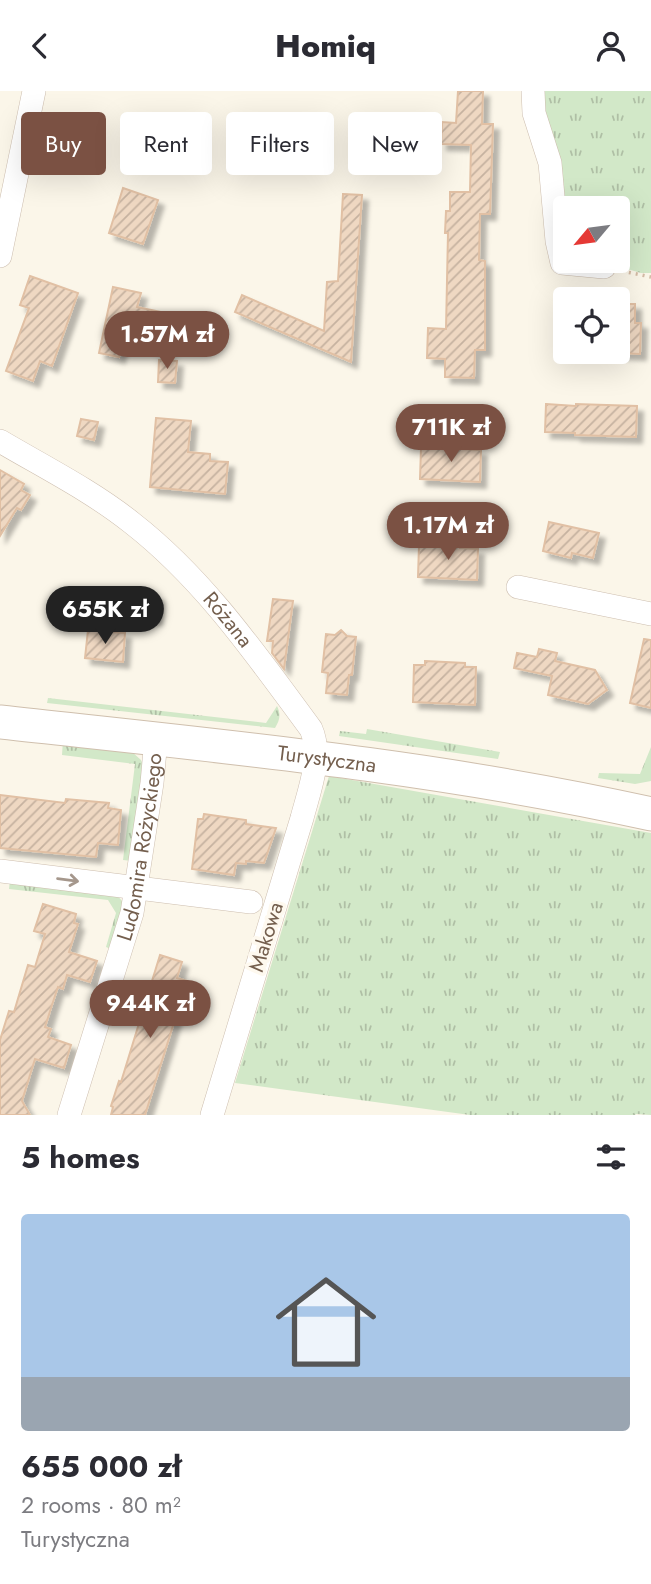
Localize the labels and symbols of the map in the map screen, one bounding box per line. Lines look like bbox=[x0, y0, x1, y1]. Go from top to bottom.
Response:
north arrow bbox=[553, 196, 630, 273]
pin: 1.57M zł bbox=[95, 311, 239, 371]
pin: 711K zł bbox=[386, 405, 516, 464]
pin: 1.17M zł bbox=[376, 503, 520, 562]
street label: Różana bbox=[196, 585, 260, 654]
pin: 655K zł bbox=[40, 587, 170, 646]
street label: Turystyczna bbox=[276, 738, 378, 780]
street label: Ludomira Różyckiego bbox=[109, 752, 170, 945]
one-way arrow bbox=[56, 873, 79, 886]
street label: Makowa bbox=[241, 898, 291, 976]
pin: 944K zł bbox=[85, 981, 215, 1040]

